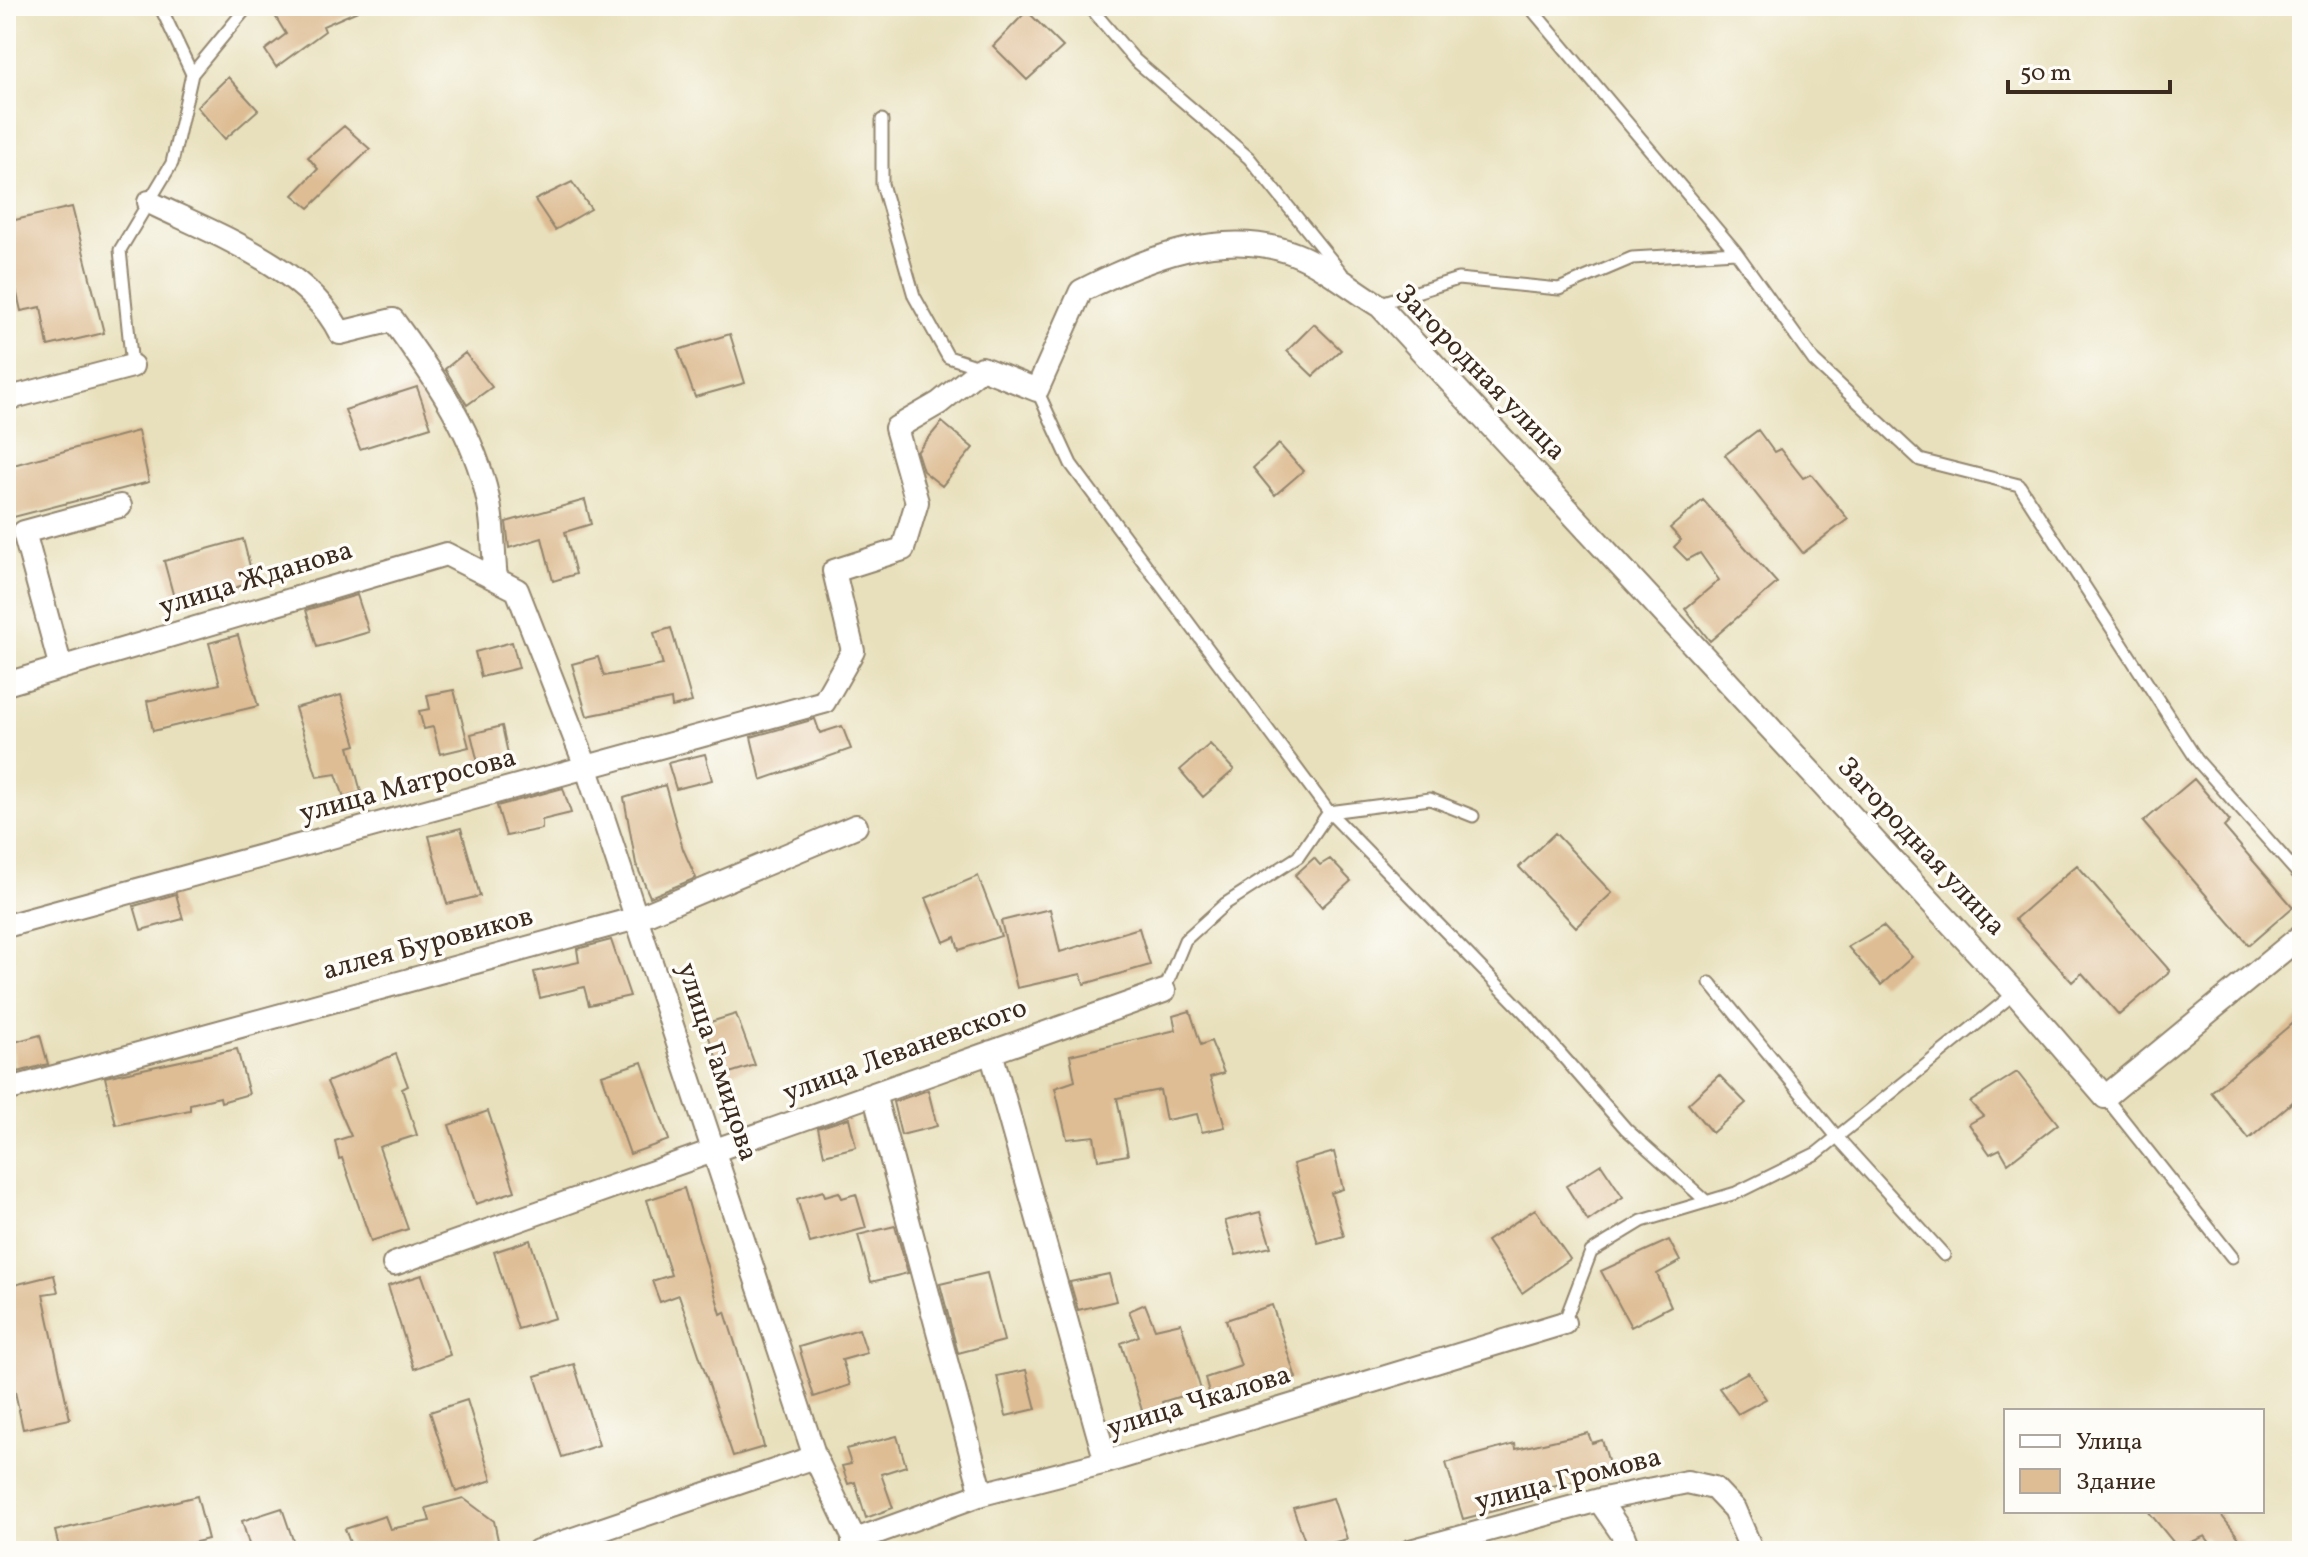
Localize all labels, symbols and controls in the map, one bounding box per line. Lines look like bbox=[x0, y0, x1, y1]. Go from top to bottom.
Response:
scale bar bbox=[2008, 44, 2170, 94]
text: 50 m bbox=[2020, 57, 2072, 91]
street label: Загородная улица bbox=[1385, 276, 1575, 470]
street label: улица Жданова bbox=[154, 531, 358, 627]
street label: улица Матросова bbox=[295, 738, 521, 834]
street label: Загородная улица bbox=[1828, 749, 2014, 945]
street label: аллея Буровиков bbox=[319, 897, 537, 991]
street label: улица Гамидова bbox=[667, 958, 767, 1166]
street label: улица Леваневского bbox=[777, 989, 1033, 1113]
street label: улица Чкалова bbox=[1102, 1356, 1296, 1448]
legend bbox=[2004, 1409, 2264, 1513]
text: Улица bbox=[2076, 1426, 2143, 1460]
street label: улица Громова bbox=[1471, 1438, 1665, 1522]
text: Здание bbox=[2076, 1466, 2156, 1500]

